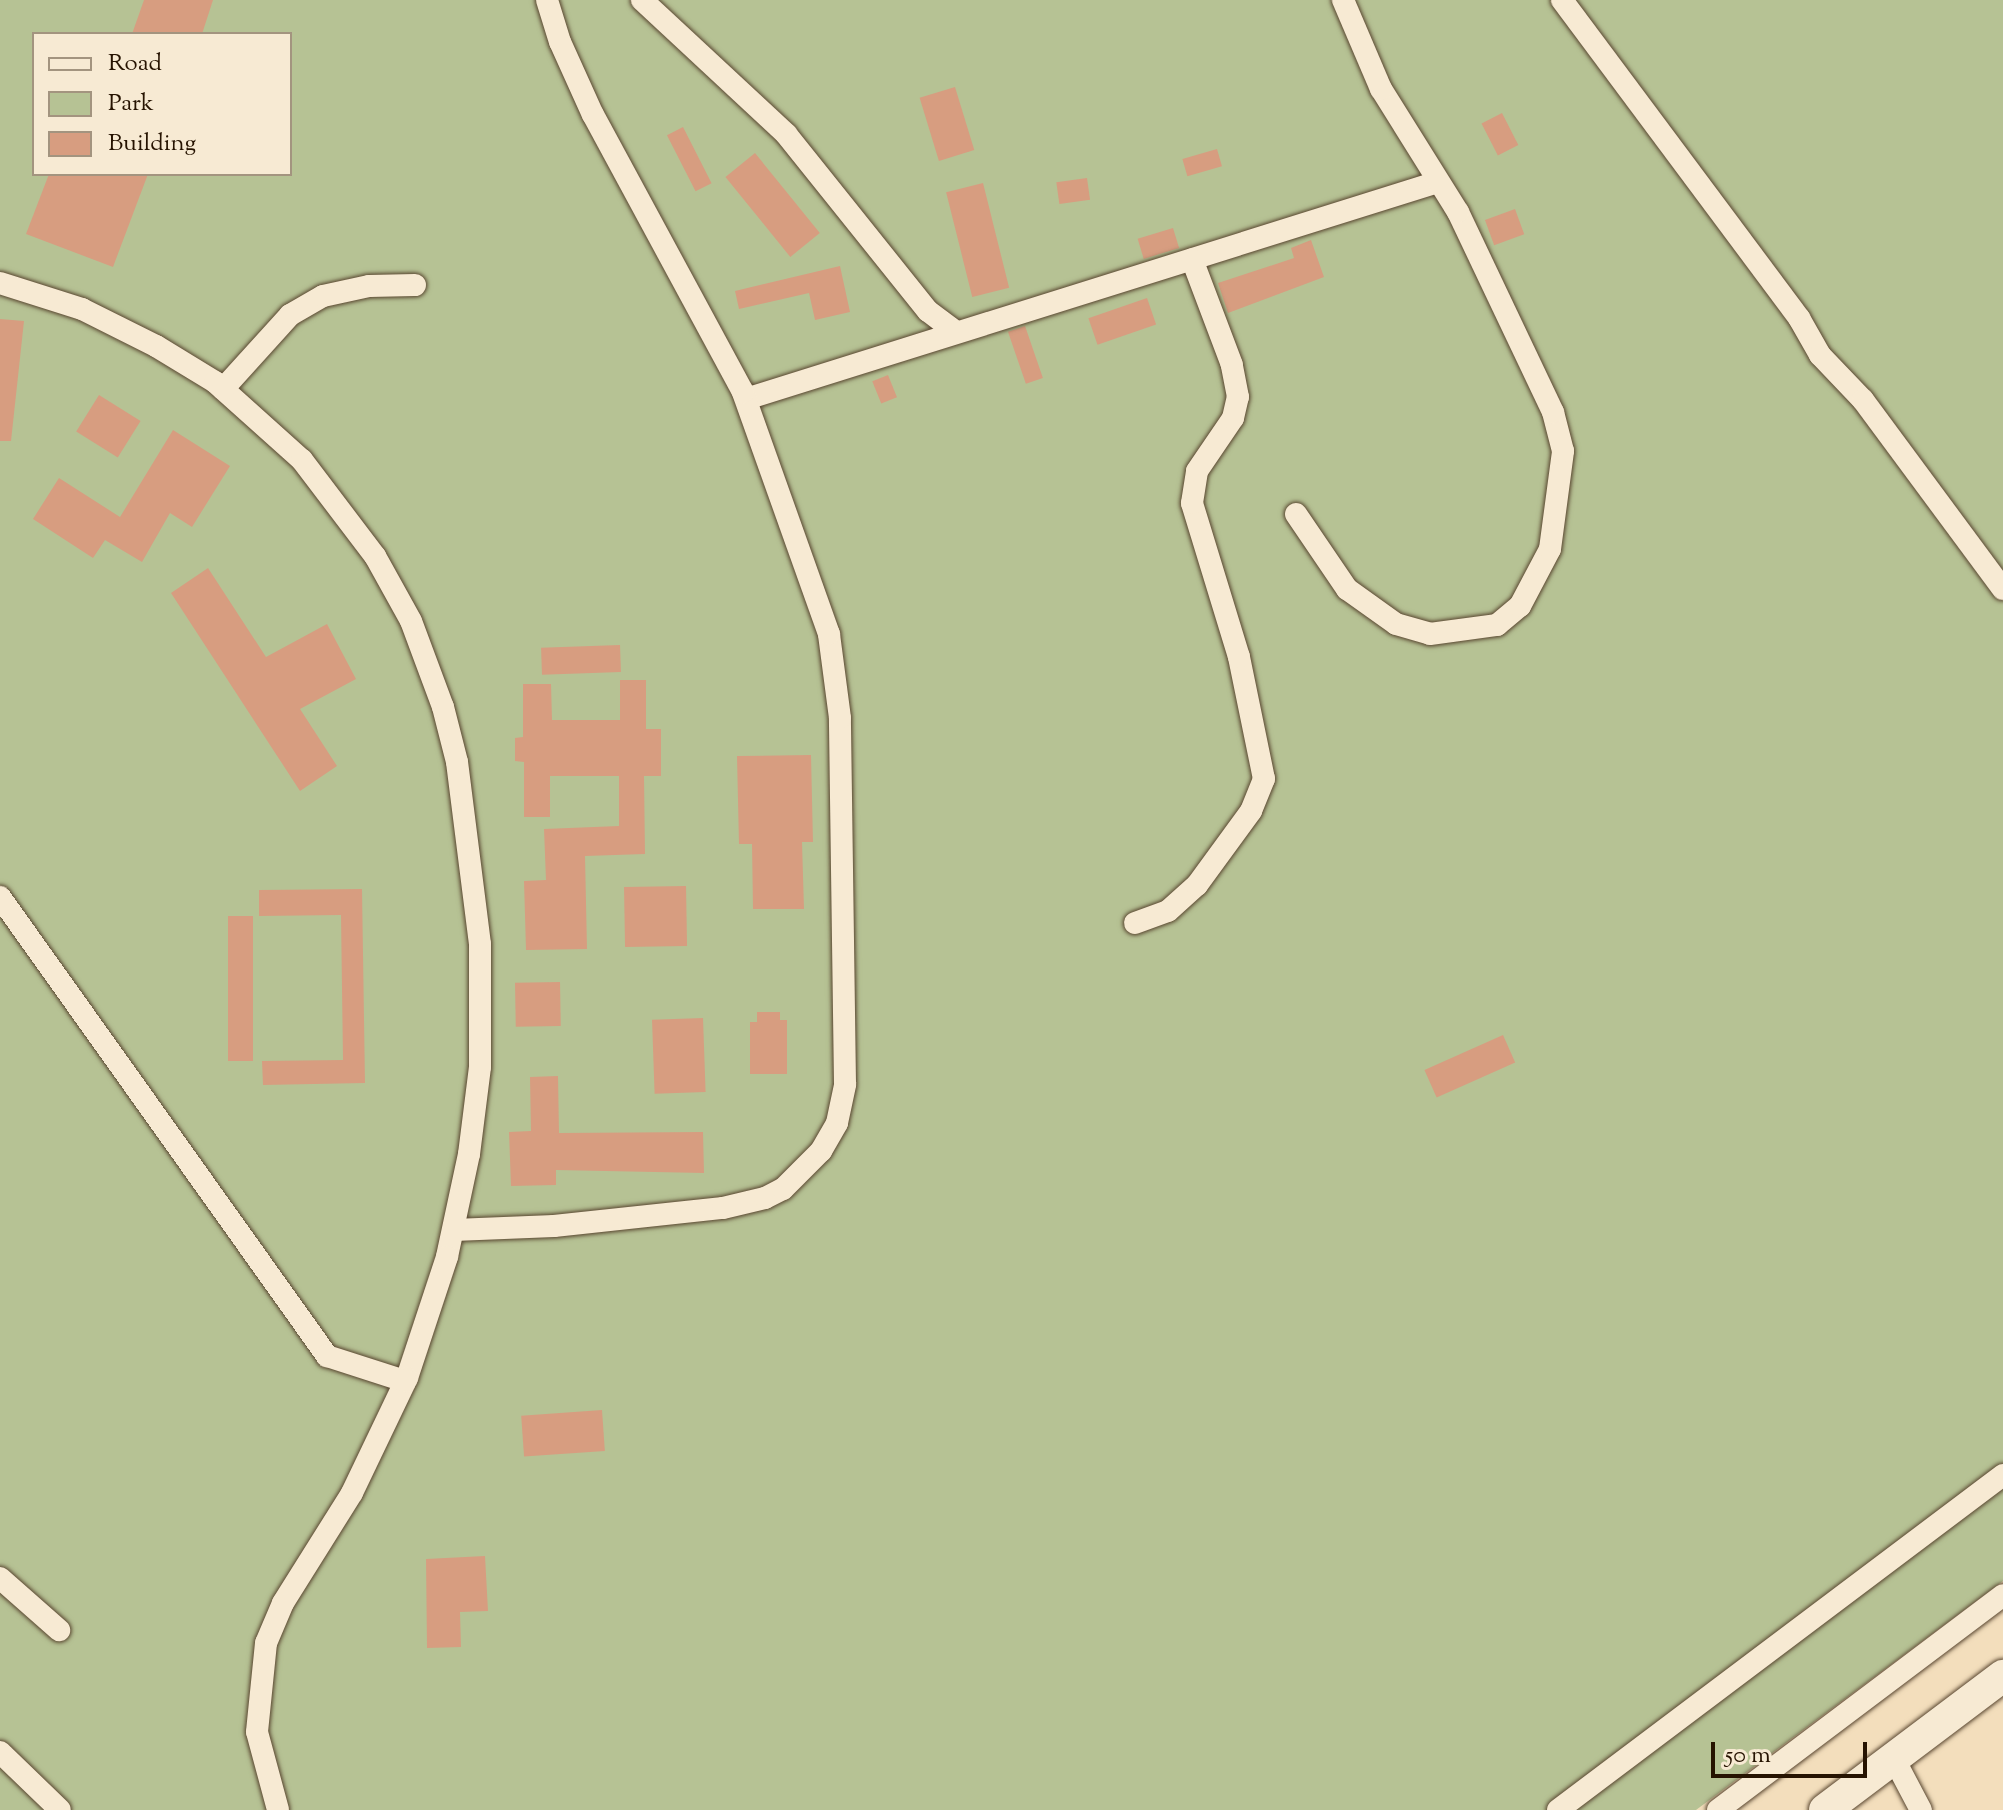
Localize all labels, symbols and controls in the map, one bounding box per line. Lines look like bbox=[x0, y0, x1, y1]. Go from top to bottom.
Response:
legend bbox=[32, 32, 292, 176]
text: Road bbox=[108, 47, 162, 81]
text: Park bbox=[108, 87, 154, 121]
text: Building bbox=[108, 127, 196, 161]
scale bar bbox=[1715, 1726, 1871, 1776]
text: 50 m bbox=[1725, 1739, 1771, 1773]

